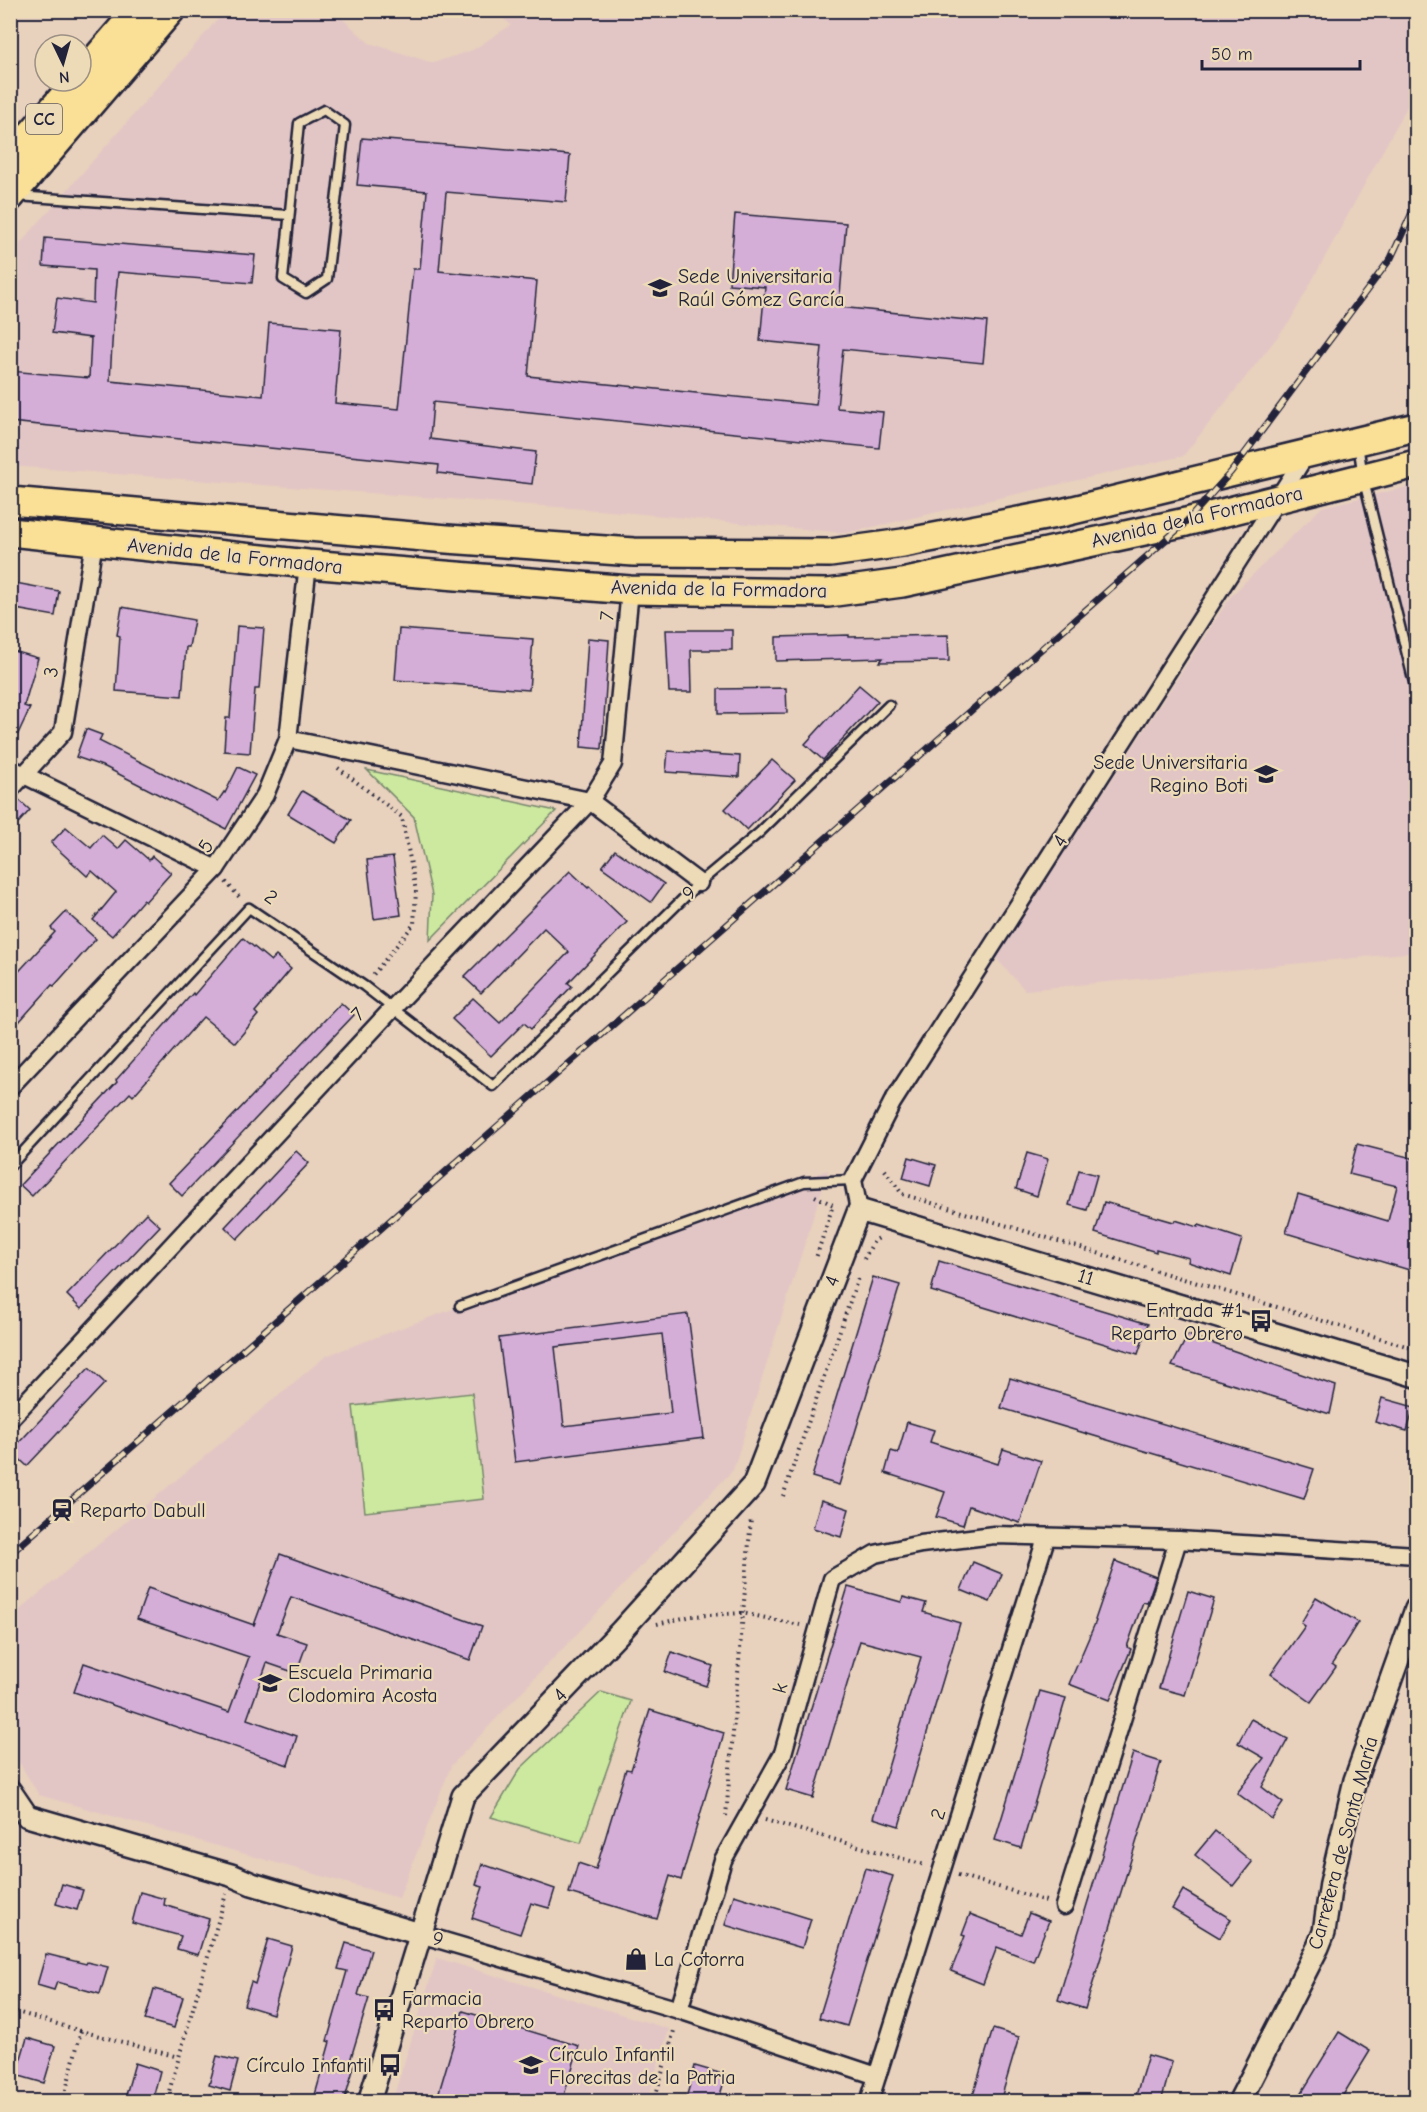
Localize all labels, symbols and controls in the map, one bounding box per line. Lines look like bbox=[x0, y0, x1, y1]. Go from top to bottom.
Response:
north arrow bbox=[33, 33, 93, 93]
scale bar bbox=[1202, 33, 1360, 71]
text: 50 m bbox=[1211, 44, 1253, 65]
text: N bbox=[58, 68, 70, 86]
road number: CC bbox=[26, 104, 62, 134]
place label: Sede Universitaria Raúl Gómez García bbox=[678, 265, 845, 311]
school or university icon: Sede Universitaria Raúl Gómez García bbox=[647, 275, 673, 301]
street label: Avenida de la Formadora bbox=[1089, 481, 1305, 553]
street label: Avenida de la Formadora bbox=[126, 533, 344, 579]
street label: Avenida de la Formadora bbox=[611, 576, 827, 602]
street label: 7 bbox=[595, 610, 619, 622]
street label: 3 bbox=[39, 665, 63, 679]
place label: Sede Universitaria Regino Boti bbox=[1093, 751, 1248, 797]
school or university icon: Sede Universitaria Regino Boti bbox=[1253, 761, 1279, 787]
street label: 4 bbox=[1048, 831, 1072, 851]
street label: 5 bbox=[193, 835, 219, 857]
street label: 9 bbox=[677, 881, 701, 905]
street label: 2 bbox=[260, 885, 282, 909]
street label: 7 bbox=[346, 1002, 370, 1025]
street label: 11 bbox=[1075, 1264, 1097, 1290]
street label: 4 bbox=[820, 1272, 844, 1290]
place label: Entrada #1 Reparto Obrero bbox=[1111, 1299, 1243, 1345]
bus stop icon: Entrada #1 Reparto Obrero bbox=[1248, 1308, 1274, 1334]
station icon: Reparto Dabull bbox=[49, 1497, 75, 1523]
place label: Reparto Dabull bbox=[80, 1499, 206, 1522]
place label: Escuela Primaria Clodomira Acosta bbox=[288, 1661, 438, 1707]
school or university icon: Escuela Primaria Clodomira Acosta bbox=[257, 1670, 283, 1696]
street label: k bbox=[768, 1680, 792, 1696]
street label: 4 bbox=[548, 1684, 572, 1706]
street label: Carretera de Santa María bbox=[1303, 1734, 1383, 1952]
street label: 2 bbox=[925, 1806, 951, 1822]
street label: 9 bbox=[430, 1926, 446, 1952]
shop icon: La Cotorra bbox=[623, 1946, 649, 1972]
place label: La Cotorra bbox=[654, 1948, 745, 1971]
place label: Farmacia Reparto Obrero bbox=[402, 1987, 534, 2033]
bus stop icon: Farmacia Reparto Obrero bbox=[371, 1997, 397, 2023]
place label: Círculo Infantil Florecitas de la Patria bbox=[549, 2043, 736, 2089]
bus stop icon: Círculo Infantil bbox=[377, 2052, 403, 2078]
school or university icon: Círculo Infantil Florecitas de la Patria bbox=[518, 2052, 544, 2078]
place label: Círculo Infantil bbox=[246, 2054, 372, 2077]

